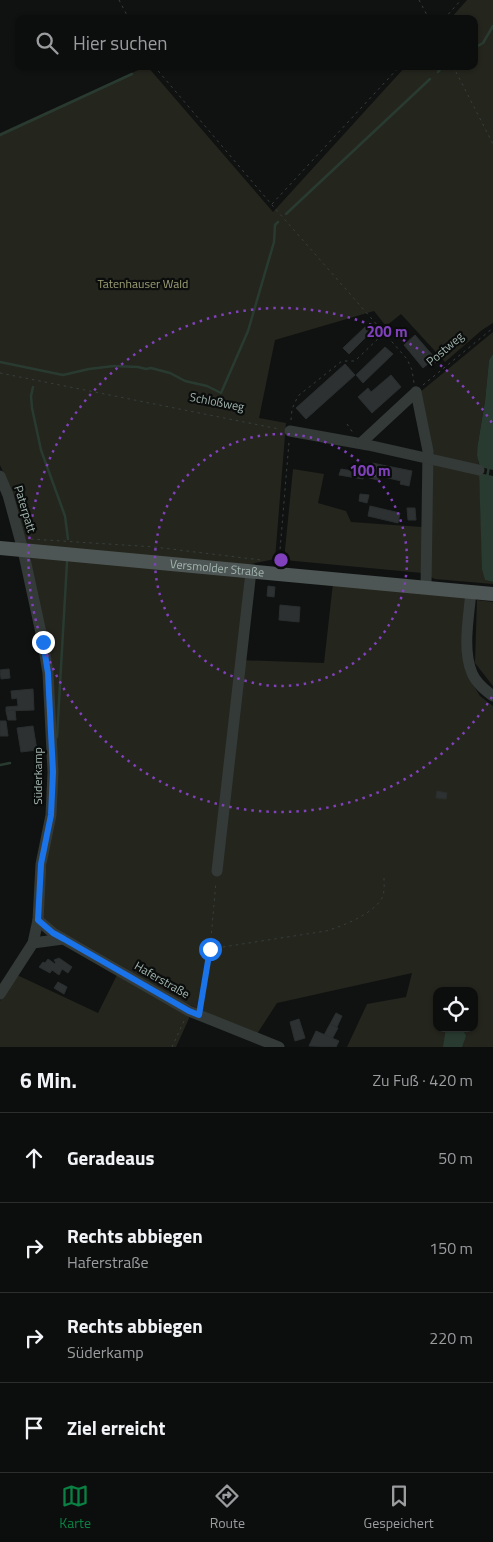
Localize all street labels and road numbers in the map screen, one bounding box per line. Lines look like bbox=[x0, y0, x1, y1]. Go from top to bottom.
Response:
street label: Postweg bbox=[422, 327, 468, 370]
street label: Schloßweg bbox=[188, 387, 246, 416]
street label: Paterpatt bbox=[9, 483, 42, 535]
street label: Versmolder Straße bbox=[169, 554, 265, 582]
street label: Süderkamp bbox=[28, 747, 47, 805]
street label: Haferstraße bbox=[131, 956, 193, 1003]

